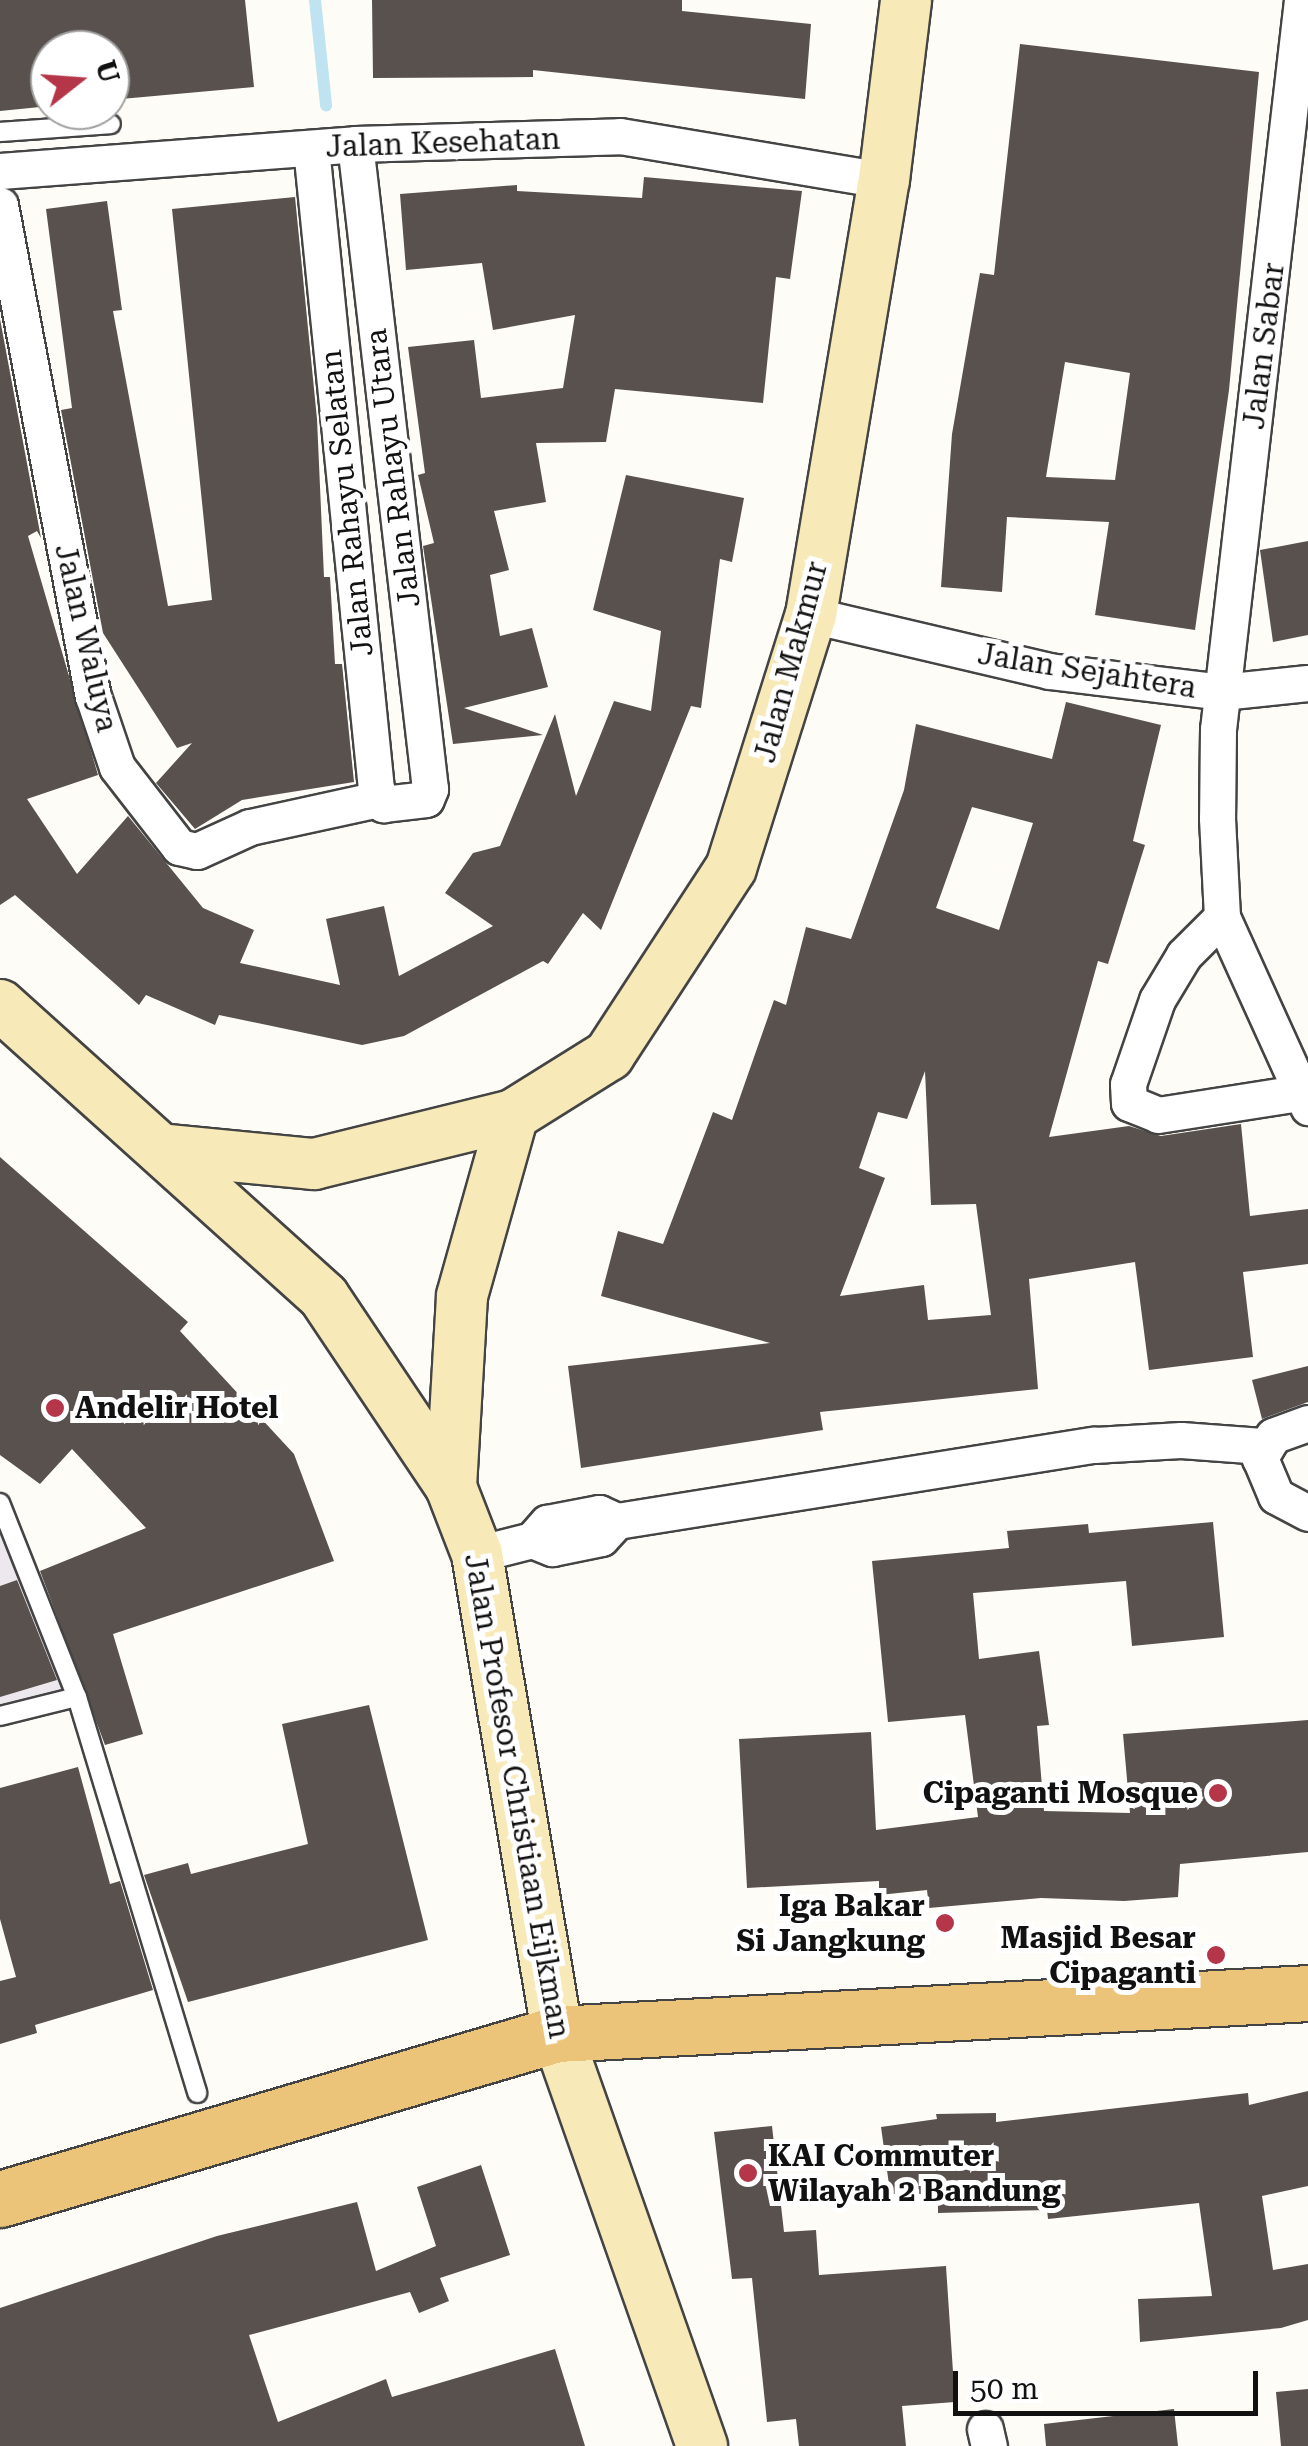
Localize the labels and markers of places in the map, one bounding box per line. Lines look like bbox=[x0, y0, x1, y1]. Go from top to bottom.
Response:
place label: Andelir Hotel bbox=[75, 1390, 278, 1426]
marker: Andelir Hotel bbox=[44, 1397, 66, 1419]
place label: Cipaganti Mosque bbox=[923, 1775, 1198, 1811]
marker: Cipaganti Mosque bbox=[1207, 1782, 1229, 1804]
place label: Iga Bakar Si Jangkung bbox=[736, 1888, 925, 1958]
marker: Iga Bakar Si Jangkung bbox=[934, 1912, 956, 1934]
place label: Masjid Besar Cipaganti bbox=[1000, 1920, 1196, 1990]
marker: Masjid Besar Cipaganti bbox=[1205, 1944, 1227, 1966]
place label: KAI Commuter Wilayah 2 Bandung bbox=[768, 2138, 1061, 2208]
marker: KAI Commuter Wilayah 2 Bandung bbox=[737, 2162, 759, 2184]

